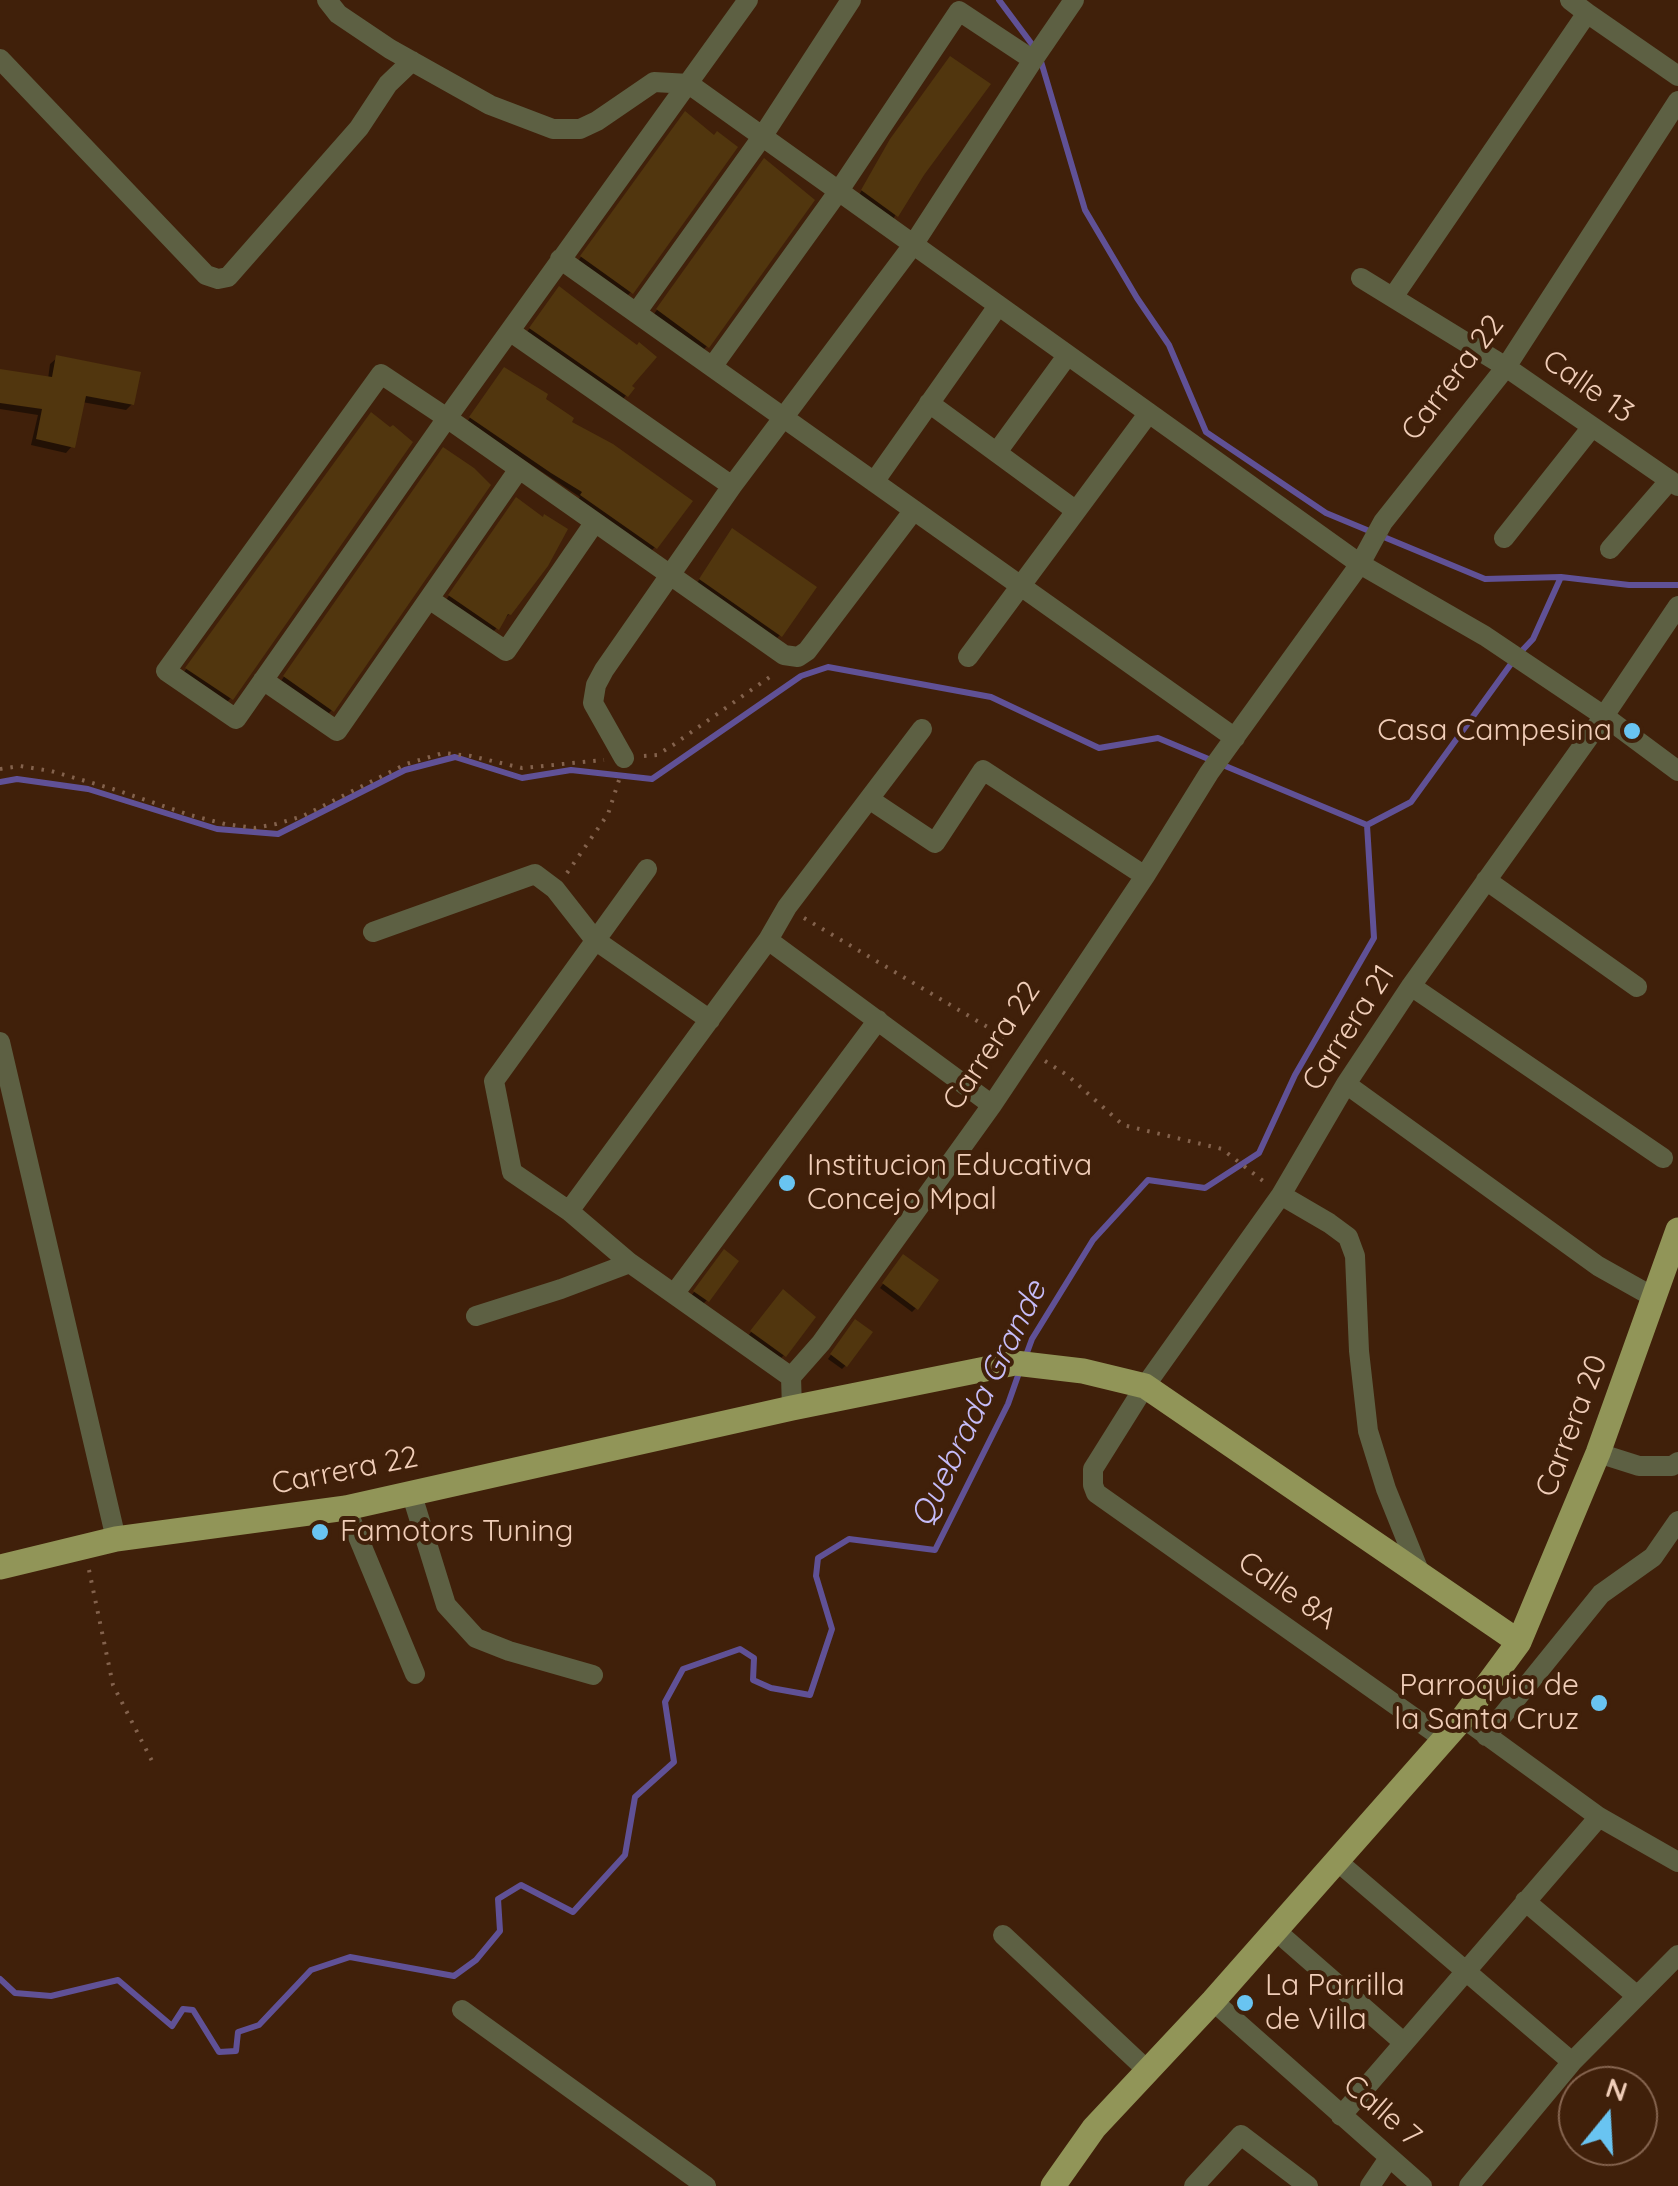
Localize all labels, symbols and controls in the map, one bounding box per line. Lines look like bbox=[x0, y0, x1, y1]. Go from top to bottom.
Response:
street label: Carrera 22 bbox=[1394, 308, 1512, 448]
street label: Calle 13 bbox=[1535, 343, 1641, 431]
place label: Casa Campesina bbox=[1377, 713, 1612, 749]
marker: Casa Campesina bbox=[1621, 720, 1643, 742]
street label: Carrera 21 bbox=[1295, 958, 1403, 1098]
street label: Carrera 22 bbox=[936, 975, 1048, 1117]
place label: Institucion Educativa Concejo Mpal bbox=[807, 1148, 1092, 1218]
marker: Institucion Educativa Concejo Mpal bbox=[776, 1172, 798, 1194]
water label: Quebrada Grande bbox=[903, 1275, 1055, 1533]
street label: Carrera 20 bbox=[1528, 1350, 1616, 1502]
street label: Carrera 22 bbox=[269, 1439, 421, 1503]
place label: Famotors Tuning bbox=[340, 1514, 573, 1550]
marker: Famotors Tuning bbox=[309, 1521, 331, 1543]
street label: Calle 8A bbox=[1231, 1544, 1343, 1638]
place label: Parroquia de la Santa Cruz bbox=[1394, 1668, 1579, 1738]
marker: Parroquia de la Santa Cruz bbox=[1588, 1692, 1610, 1714]
place label: La Parrilla de Villa bbox=[1265, 1968, 1405, 2038]
marker: La Parrilla de Villa bbox=[1234, 1992, 1256, 2014]
north arrow bbox=[1558, 2066, 1658, 2166]
street label: Calle 7 bbox=[1336, 2067, 1428, 2155]
text: N bbox=[1602, 2069, 1632, 2109]

